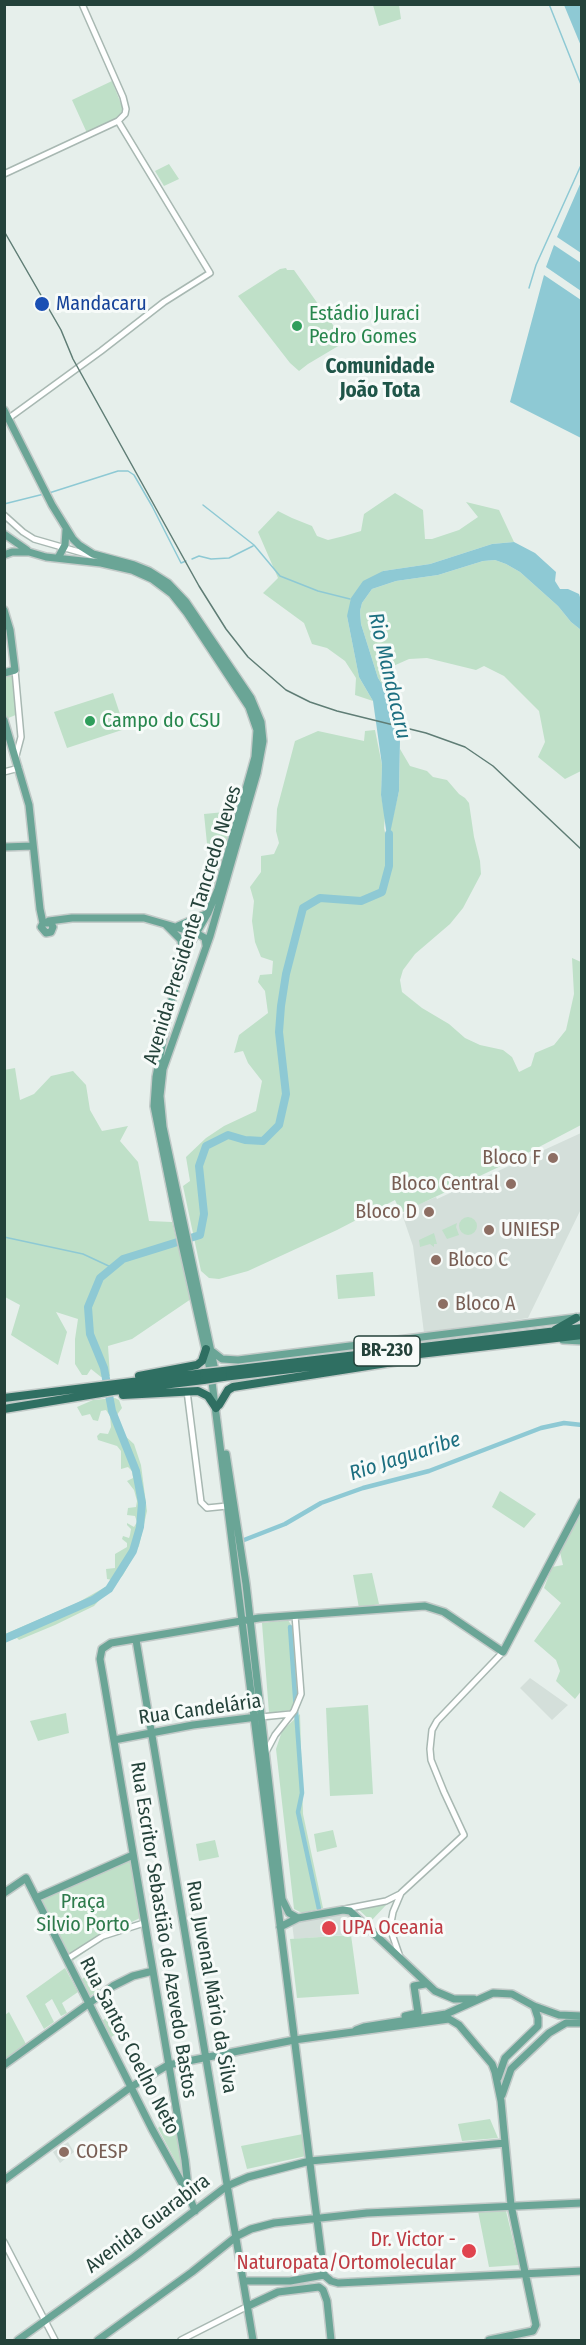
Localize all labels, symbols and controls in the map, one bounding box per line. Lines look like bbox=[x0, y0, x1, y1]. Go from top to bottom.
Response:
place label: Mandacaru bbox=[56, 292, 147, 316]
marker: Mandacaru bbox=[33, 295, 51, 313]
place label: Estádio Juraci Pedro Gomes bbox=[309, 302, 420, 349]
marker: Estádio Juraci Pedro Gomes bbox=[290, 319, 304, 333]
district label: Comunidade João Tota bbox=[325, 354, 435, 404]
water label: Rio Mandacaru bbox=[362, 610, 416, 742]
place label: Campo do CSU bbox=[102, 709, 221, 733]
marker: Campo do CSU bbox=[83, 714, 97, 728]
street label: Avenida Presidente Tancredo Neves bbox=[139, 783, 247, 1067]
place label: Bloco F bbox=[482, 1146, 541, 1170]
marker: Bloco F bbox=[546, 1151, 560, 1165]
place label: Bloco Central bbox=[391, 1172, 499, 1196]
marker: Bloco Central bbox=[504, 1177, 518, 1191]
place label: Bloco D bbox=[355, 1200, 417, 1224]
marker: Bloco D bbox=[422, 1205, 436, 1219]
place label: UNIESP bbox=[501, 1218, 560, 1242]
marker: UNIESP bbox=[482, 1223, 496, 1237]
place label: Bloco C bbox=[448, 1248, 508, 1272]
marker: Bloco C bbox=[429, 1253, 443, 1267]
place label: Bloco A bbox=[455, 1292, 516, 1316]
marker: Bloco A bbox=[436, 1297, 450, 1311]
road number: BR-230 bbox=[354, 1336, 420, 1366]
water label: Rio Jaguaribe bbox=[346, 1427, 464, 1487]
street label: Rua Candelária bbox=[137, 1690, 263, 1730]
street label: Rua Escritor Sebastião de Azevedo Bastos bbox=[125, 1760, 201, 2100]
street label: Rua Juvenal Mário da Silva bbox=[180, 1879, 242, 2095]
park label: Praça Silvio Porto bbox=[36, 1890, 130, 1937]
place label: UPA Oceania bbox=[342, 1916, 444, 1940]
marker: UPA Oceania bbox=[320, 1919, 338, 1937]
street label: Rua Santos Coelho Neto bbox=[74, 1953, 184, 2139]
place label: COESP bbox=[76, 2140, 128, 2164]
marker: COESP bbox=[57, 2145, 71, 2159]
street label: Avenida Guarabira bbox=[81, 2169, 215, 2279]
place label: Dr. Victor - Naturopata/Ortomolecular bbox=[237, 2228, 456, 2275]
marker: Dr. Victor - Naturopata/Ortomolecular bbox=[460, 2242, 478, 2260]

